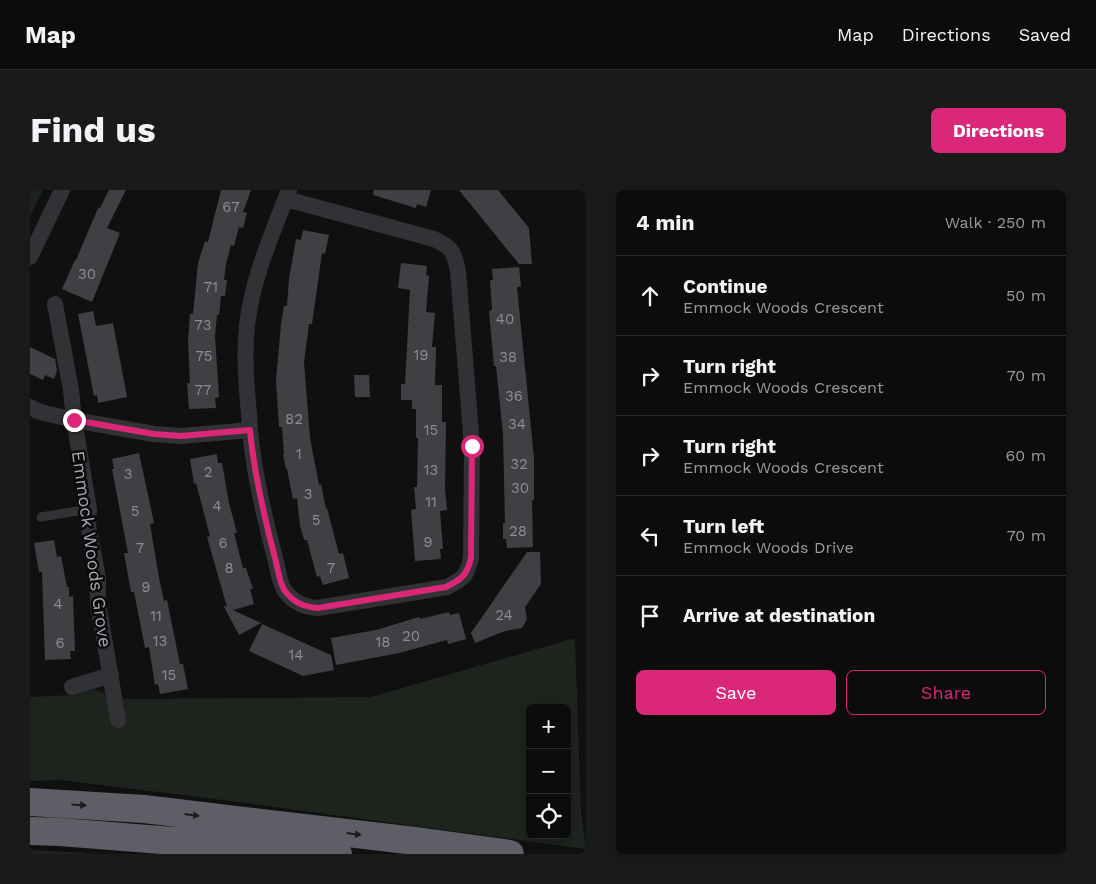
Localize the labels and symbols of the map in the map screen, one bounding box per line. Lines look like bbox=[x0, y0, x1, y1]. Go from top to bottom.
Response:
house number: 67 bbox=[222, 198, 240, 216]
house number: 30 bbox=[78, 265, 96, 283]
house number: 71 bbox=[204, 278, 218, 296]
house number: 40 bbox=[496, 310, 514, 328]
house number: 73 bbox=[194, 316, 212, 334]
house number: 19 bbox=[413, 346, 429, 364]
house number: 75 bbox=[195, 347, 213, 365]
house number: 38 bbox=[499, 348, 517, 366]
house number: 77 bbox=[195, 381, 211, 399]
house number: 36 bbox=[505, 387, 523, 405]
route end bbox=[63, 409, 86, 432]
house number: 82 bbox=[285, 410, 303, 428]
house number: 34 bbox=[508, 415, 526, 433]
house number: 15 bbox=[424, 421, 438, 439]
route start bbox=[461, 435, 484, 458]
house number: 1 bbox=[296, 445, 302, 463]
street label: Emmock Woods Grove bbox=[68, 449, 116, 649]
house number: 32 bbox=[510, 455, 528, 473]
house number: 13 bbox=[424, 461, 438, 479]
house number: 2 bbox=[204, 463, 212, 481]
house number: 3 bbox=[124, 465, 132, 483]
house number: 30 bbox=[511, 479, 529, 497]
house number: 3 bbox=[304, 485, 312, 503]
house number: 11 bbox=[425, 493, 437, 511]
house number: 4 bbox=[212, 497, 222, 515]
house number: 5 bbox=[131, 502, 139, 520]
house number: 5 bbox=[312, 511, 320, 529]
house number: 28 bbox=[509, 522, 527, 540]
house number: 9 bbox=[423, 533, 433, 551]
house number: 6 bbox=[218, 534, 228, 552]
house number: 7 bbox=[136, 539, 144, 557]
house number: 8 bbox=[224, 559, 234, 577]
house number: 7 bbox=[327, 559, 335, 577]
house number: 9 bbox=[141, 578, 151, 596]
house number: 4 bbox=[53, 595, 63, 613]
house number: 24 bbox=[495, 606, 513, 624]
house number: 11 bbox=[150, 607, 162, 625]
house number: 20 bbox=[402, 627, 420, 645]
house number: 13 bbox=[153, 632, 167, 650]
house number: 18 bbox=[375, 633, 391, 651]
house number: 6 bbox=[55, 634, 65, 652]
house number: 14 bbox=[288, 646, 304, 664]
house number: 15 bbox=[162, 666, 176, 684]
one-way arrow bbox=[71, 802, 87, 810]
one-way arrow bbox=[185, 811, 201, 819]
one-way arrow bbox=[346, 830, 362, 838]

